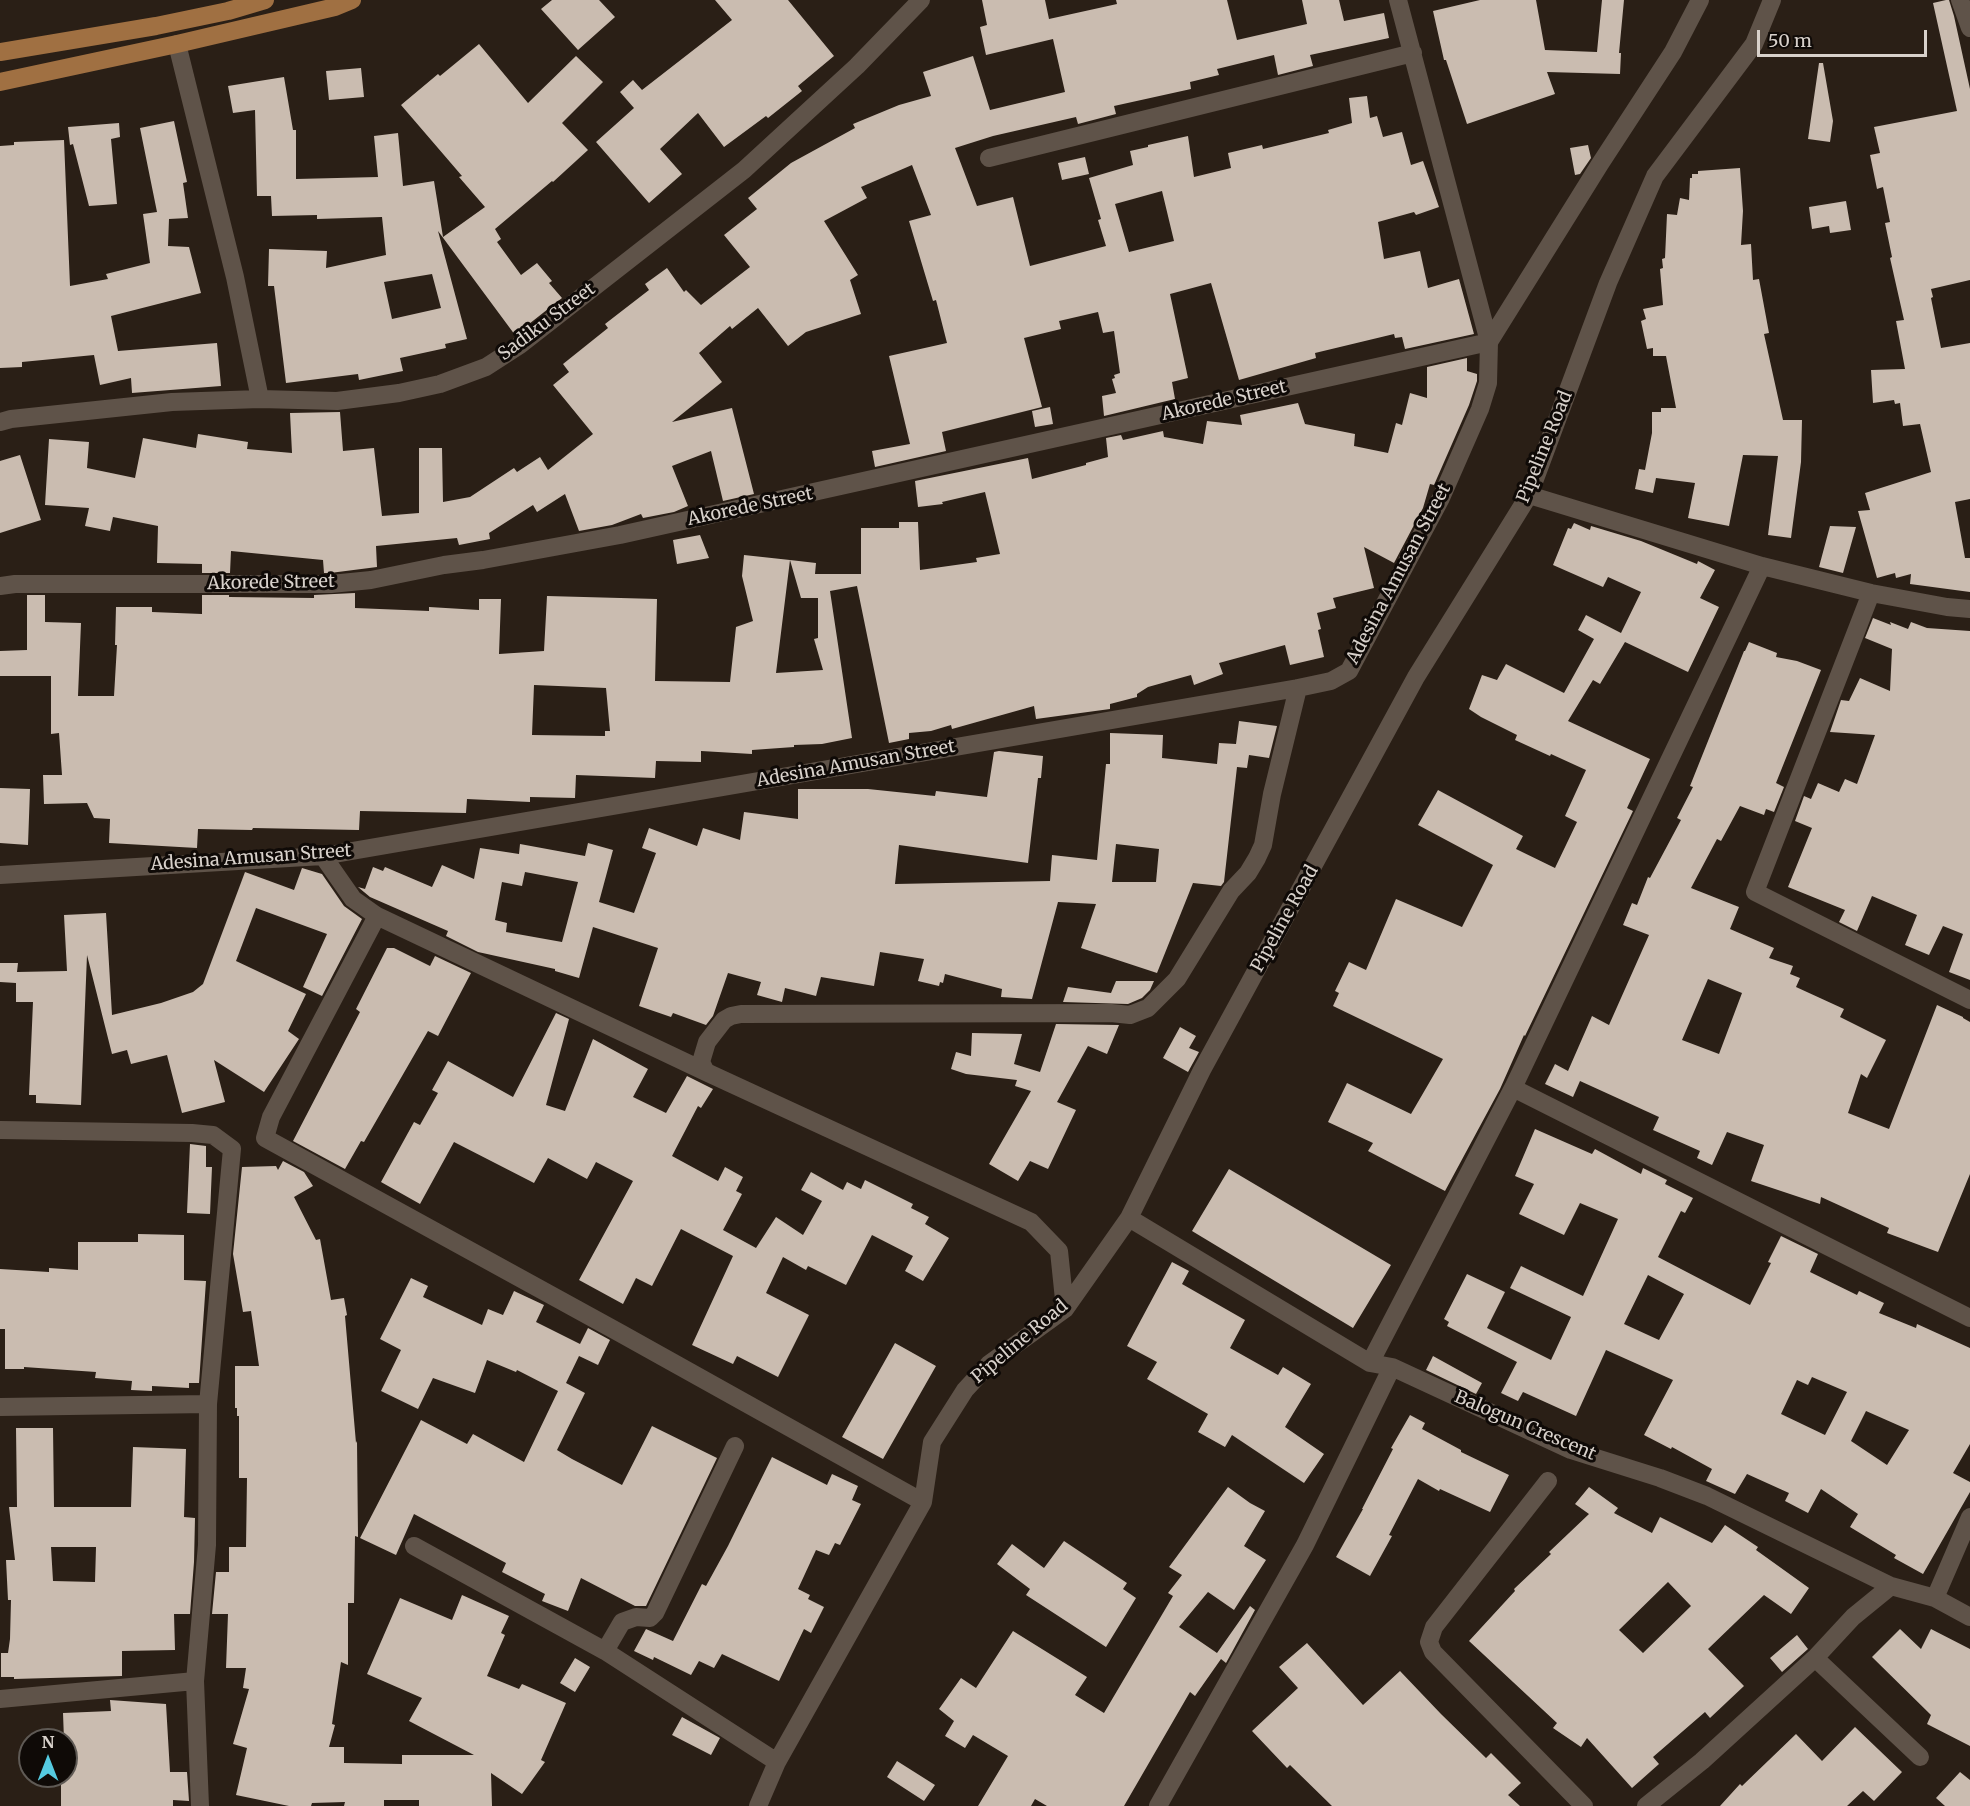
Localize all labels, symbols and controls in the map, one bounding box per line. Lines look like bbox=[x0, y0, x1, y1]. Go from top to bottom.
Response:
scale bar bbox=[1760, 18, 1930, 56]
text: 50 m bbox=[1768, 29, 1812, 52]
street label: Sadiku Street bbox=[494, 279, 600, 365]
street label: Akorede Street bbox=[1159, 376, 1289, 426]
street label: Pipeline Road bbox=[1513, 388, 1577, 506]
street label: Adesina Amusan Street bbox=[1342, 480, 1456, 668]
street label: Akorede Street bbox=[685, 483, 815, 531]
street label: Akorede Street bbox=[207, 571, 335, 595]
street label: Adesina Amusan Street bbox=[755, 736, 957, 792]
street label: Adesina Amusan Street bbox=[150, 840, 352, 876]
street label: Pipeline Road bbox=[1247, 862, 1323, 976]
street label: Pipeline Road bbox=[968, 1296, 1072, 1388]
street label: Balogun Crescent bbox=[1451, 1386, 1599, 1466]
north arrow bbox=[18, 1728, 78, 1788]
text: N bbox=[42, 1732, 54, 1752]

